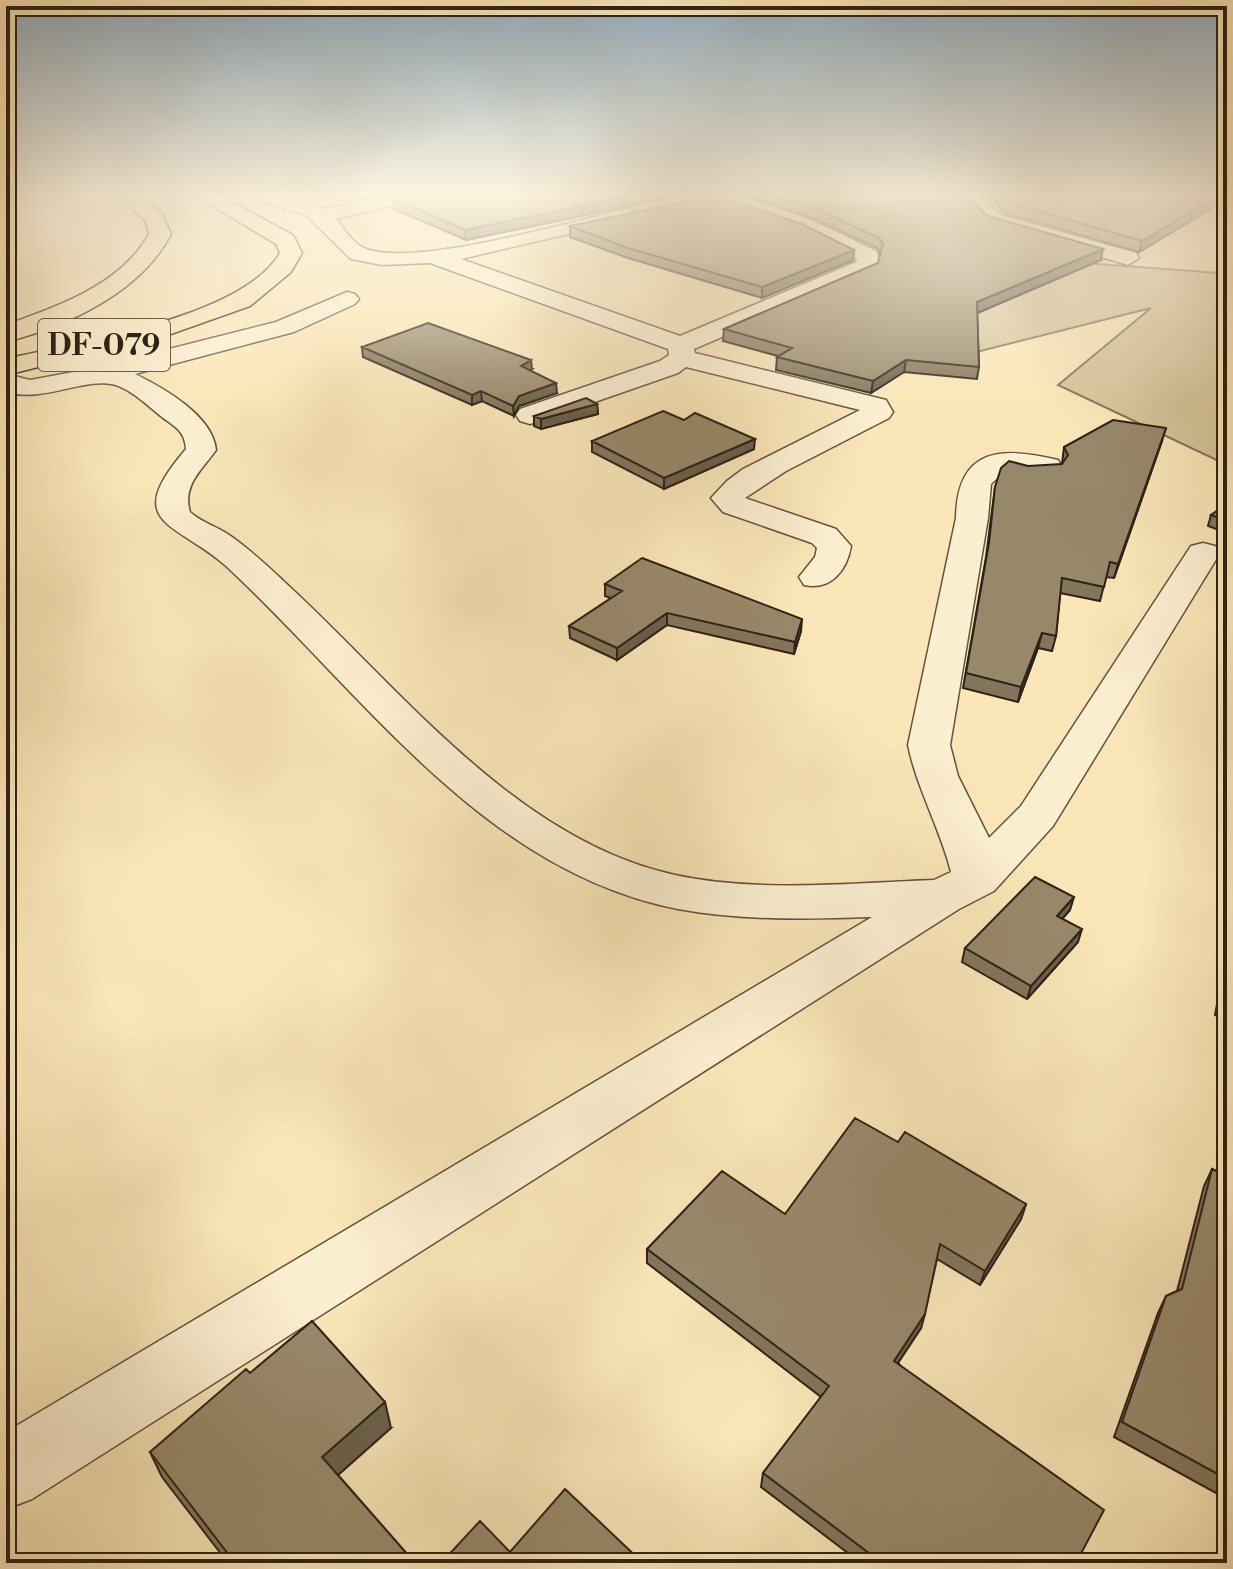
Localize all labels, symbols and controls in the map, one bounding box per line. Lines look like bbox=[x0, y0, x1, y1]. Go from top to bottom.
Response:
road number: DF-079 bbox=[38, 319, 170, 371]

